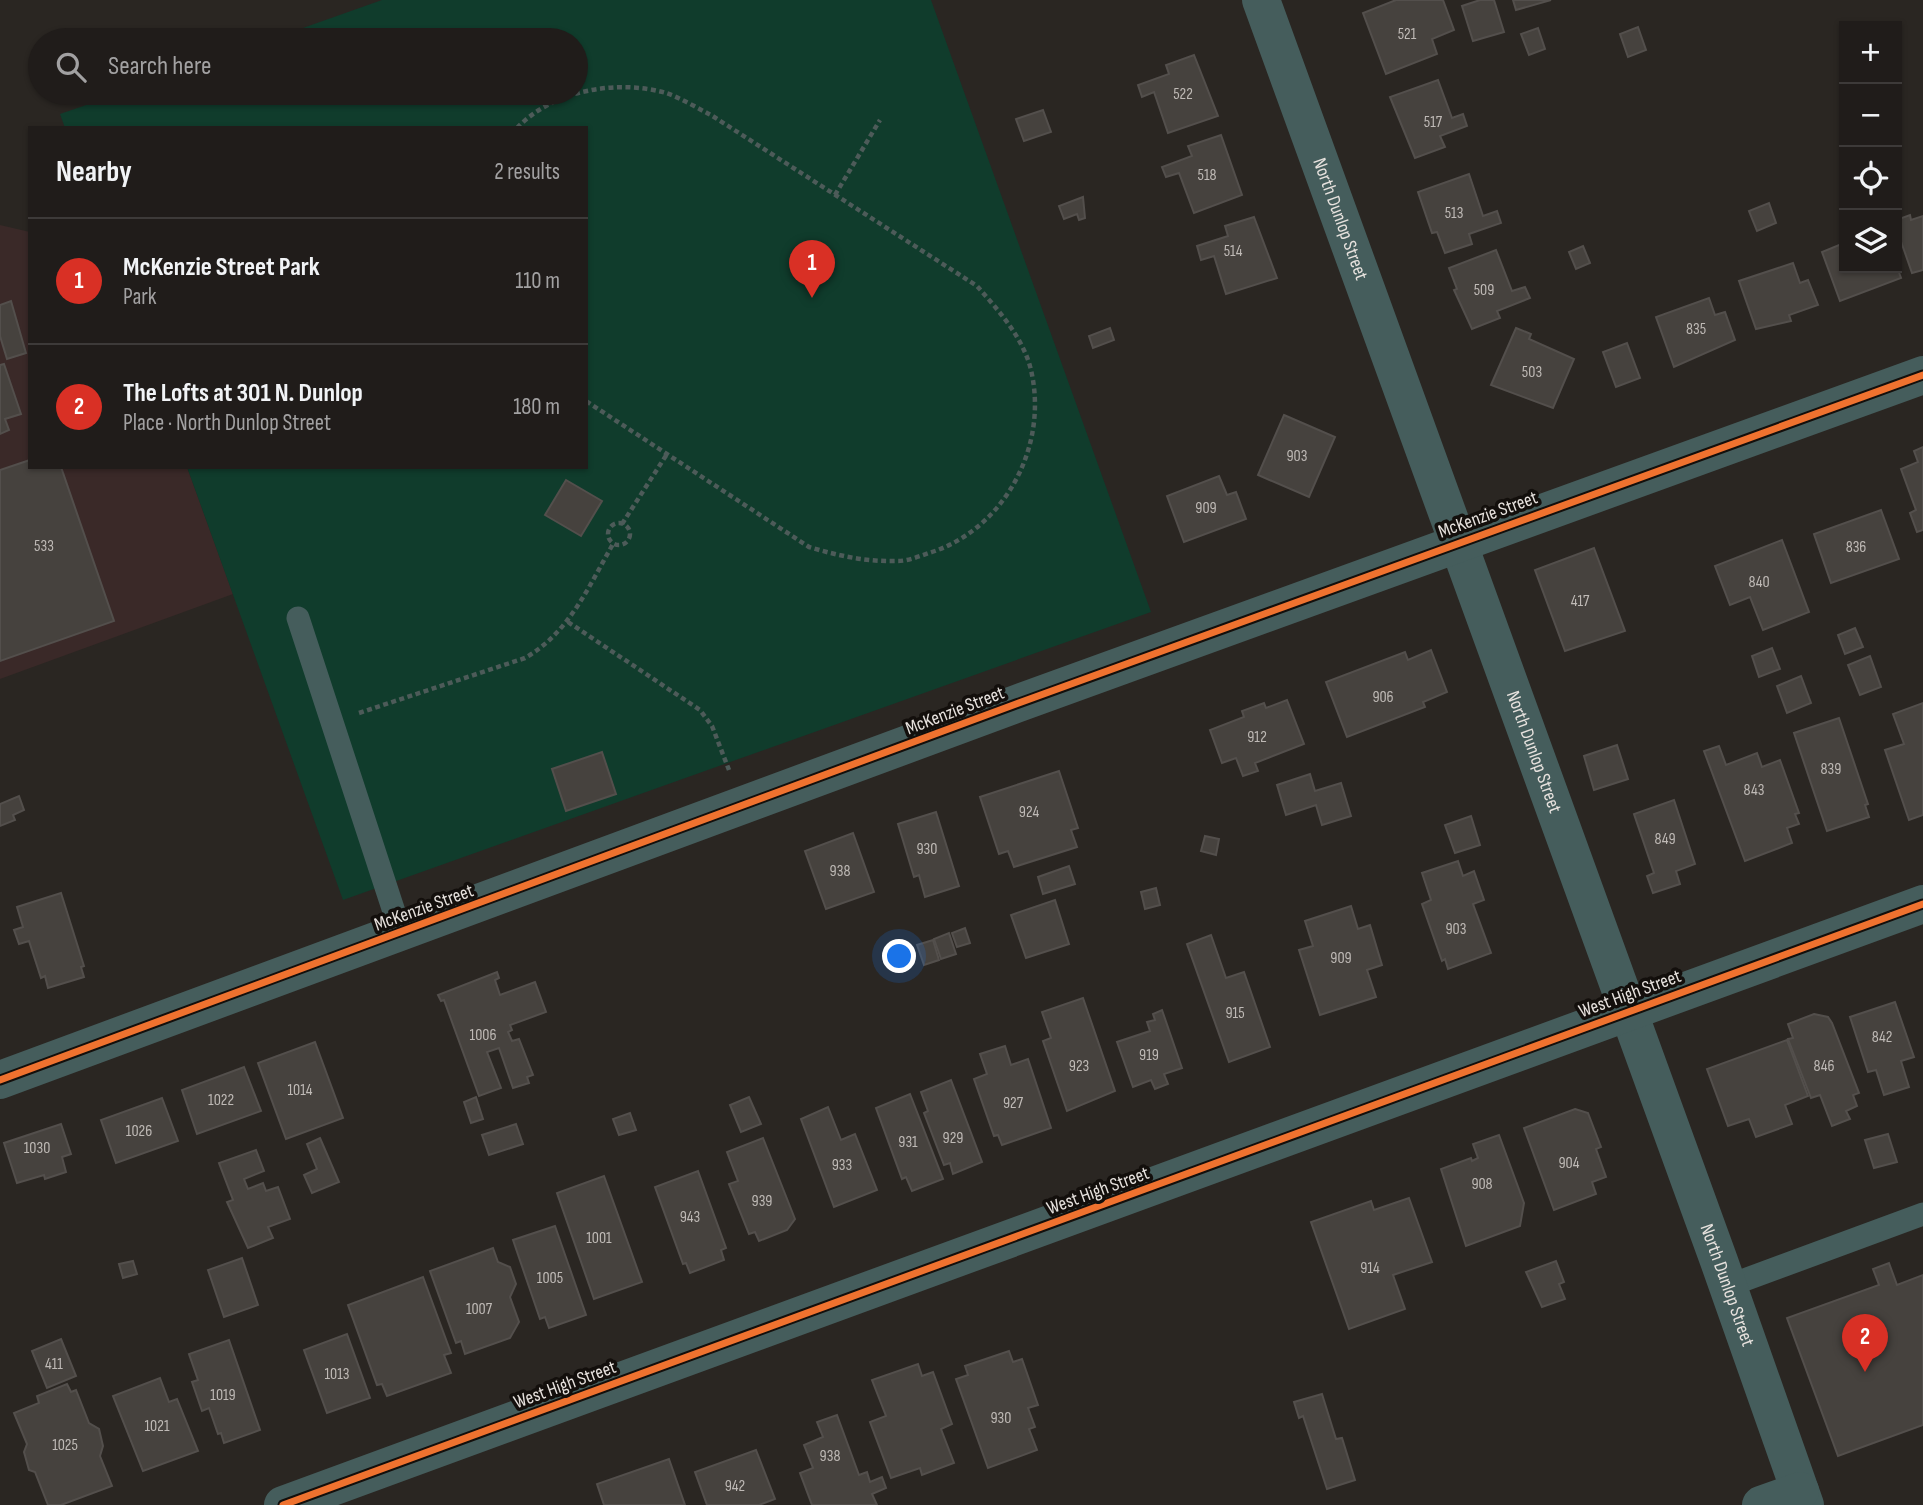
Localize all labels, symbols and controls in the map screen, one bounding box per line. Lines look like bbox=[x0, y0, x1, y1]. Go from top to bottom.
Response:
map controls bbox=[1839, 21, 1902, 273]
button: + bbox=[1839, 21, 1902, 84]
house number: 521 bbox=[1398, 25, 1417, 44]
search box bbox=[28, 28, 588, 105]
icon: search bbox=[52, 48, 90, 86]
text: Search here bbox=[108, 51, 211, 82]
button: − bbox=[1839, 84, 1902, 147]
house number: 522 bbox=[1173, 85, 1193, 104]
house number: 517 bbox=[1424, 113, 1443, 132]
button: locate bbox=[1839, 147, 1902, 210]
text: Nearby bbox=[56, 154, 132, 190]
street label: North Dunlop Street bbox=[1308, 155, 1373, 283]
text: 2 results bbox=[494, 158, 560, 186]
house number: 518 bbox=[1197, 166, 1217, 185]
house number: 513 bbox=[1445, 204, 1463, 223]
button: layers bbox=[1839, 210, 1902, 273]
pin: 1 bbox=[789, 240, 835, 298]
house number: 514 bbox=[1224, 242, 1243, 261]
text: McKenzie Street Park bbox=[123, 252, 320, 283]
text: 1 bbox=[74, 267, 84, 295]
text: 110 m bbox=[515, 267, 560, 295]
house number: 509 bbox=[1474, 281, 1494, 300]
text: Park bbox=[123, 283, 157, 311]
house number: 835 bbox=[1686, 320, 1706, 339]
house number: 503 bbox=[1522, 363, 1542, 382]
text: The Lofts at 301 N. Dunlop bbox=[123, 378, 363, 409]
text: 2 bbox=[74, 393, 84, 421]
text: 180 m bbox=[513, 393, 560, 421]
text: Place · North Dunlop Street bbox=[123, 409, 331, 437]
house number: 903 bbox=[1287, 447, 1307, 466]
street label: McKenzie Street bbox=[1435, 486, 1541, 544]
house number: 909 bbox=[1195, 499, 1217, 518]
house number: 533 bbox=[34, 537, 54, 556]
house number: 836 bbox=[1846, 538, 1866, 557]
house number: 840 bbox=[1748, 573, 1770, 592]
house number: 417 bbox=[1571, 592, 1590, 611]
street label: McKenzie Street bbox=[902, 682, 1008, 740]
house number: 906 bbox=[1372, 688, 1394, 707]
street label: North Dunlop Street bbox=[1501, 688, 1567, 816]
house number: 912 bbox=[1247, 728, 1267, 747]
house number: 839 bbox=[1821, 760, 1841, 779]
house number: 843 bbox=[1744, 781, 1764, 800]
house number: 924 bbox=[1019, 803, 1039, 822]
house number: 849 bbox=[1654, 830, 1676, 849]
house number: 930 bbox=[917, 840, 937, 859]
house number: 938 bbox=[830, 862, 850, 881]
street label: McKenzie Street bbox=[371, 879, 477, 937]
house number: 903 bbox=[1446, 920, 1466, 939]
your location bbox=[882, 939, 916, 973]
house number: 909 bbox=[1330, 949, 1352, 968]
street label: West High Street bbox=[1576, 965, 1685, 1023]
house number: 915 bbox=[1225, 1004, 1245, 1023]
house number: 1006 bbox=[470, 1026, 496, 1045]
house number: 842 bbox=[1872, 1028, 1892, 1047]
house number: 919 bbox=[1139, 1046, 1159, 1065]
house number: 923 bbox=[1069, 1057, 1089, 1076]
house number: 846 bbox=[1813, 1057, 1835, 1076]
house number: 1014 bbox=[287, 1081, 313, 1100]
house number: 1022 bbox=[208, 1091, 234, 1110]
house number: 927 bbox=[1003, 1094, 1024, 1113]
house number: 1026 bbox=[126, 1122, 152, 1141]
house number: 929 bbox=[943, 1129, 963, 1148]
house number: 931 bbox=[898, 1133, 918, 1152]
house number: 1030 bbox=[24, 1139, 50, 1158]
house number: 904 bbox=[1559, 1154, 1580, 1173]
house number: 933 bbox=[832, 1156, 852, 1175]
street label: West High Street bbox=[1044, 1162, 1153, 1220]
house number: 908 bbox=[1471, 1175, 1493, 1194]
house number: 939 bbox=[752, 1192, 772, 1211]
house number: 943 bbox=[680, 1208, 700, 1227]
street label: North Dunlop Street bbox=[1695, 1221, 1760, 1349]
house number: 1001 bbox=[586, 1229, 612, 1248]
house number: 914 bbox=[1360, 1259, 1380, 1278]
house number: 1005 bbox=[537, 1269, 563, 1288]
house number: 1007 bbox=[466, 1300, 493, 1319]
pin: 2 bbox=[1842, 1314, 1888, 1372]
house number: 411 bbox=[45, 1355, 63, 1374]
street label: West High Street bbox=[511, 1356, 620, 1414]
house number: 1013 bbox=[324, 1365, 350, 1384]
house number: 1019 bbox=[210, 1386, 236, 1405]
house number: 930 bbox=[991, 1409, 1011, 1428]
house number: 1021 bbox=[145, 1417, 170, 1436]
house number: 1025 bbox=[52, 1436, 78, 1455]
house number: 938 bbox=[820, 1447, 840, 1466]
house number: 942 bbox=[725, 1477, 745, 1496]

